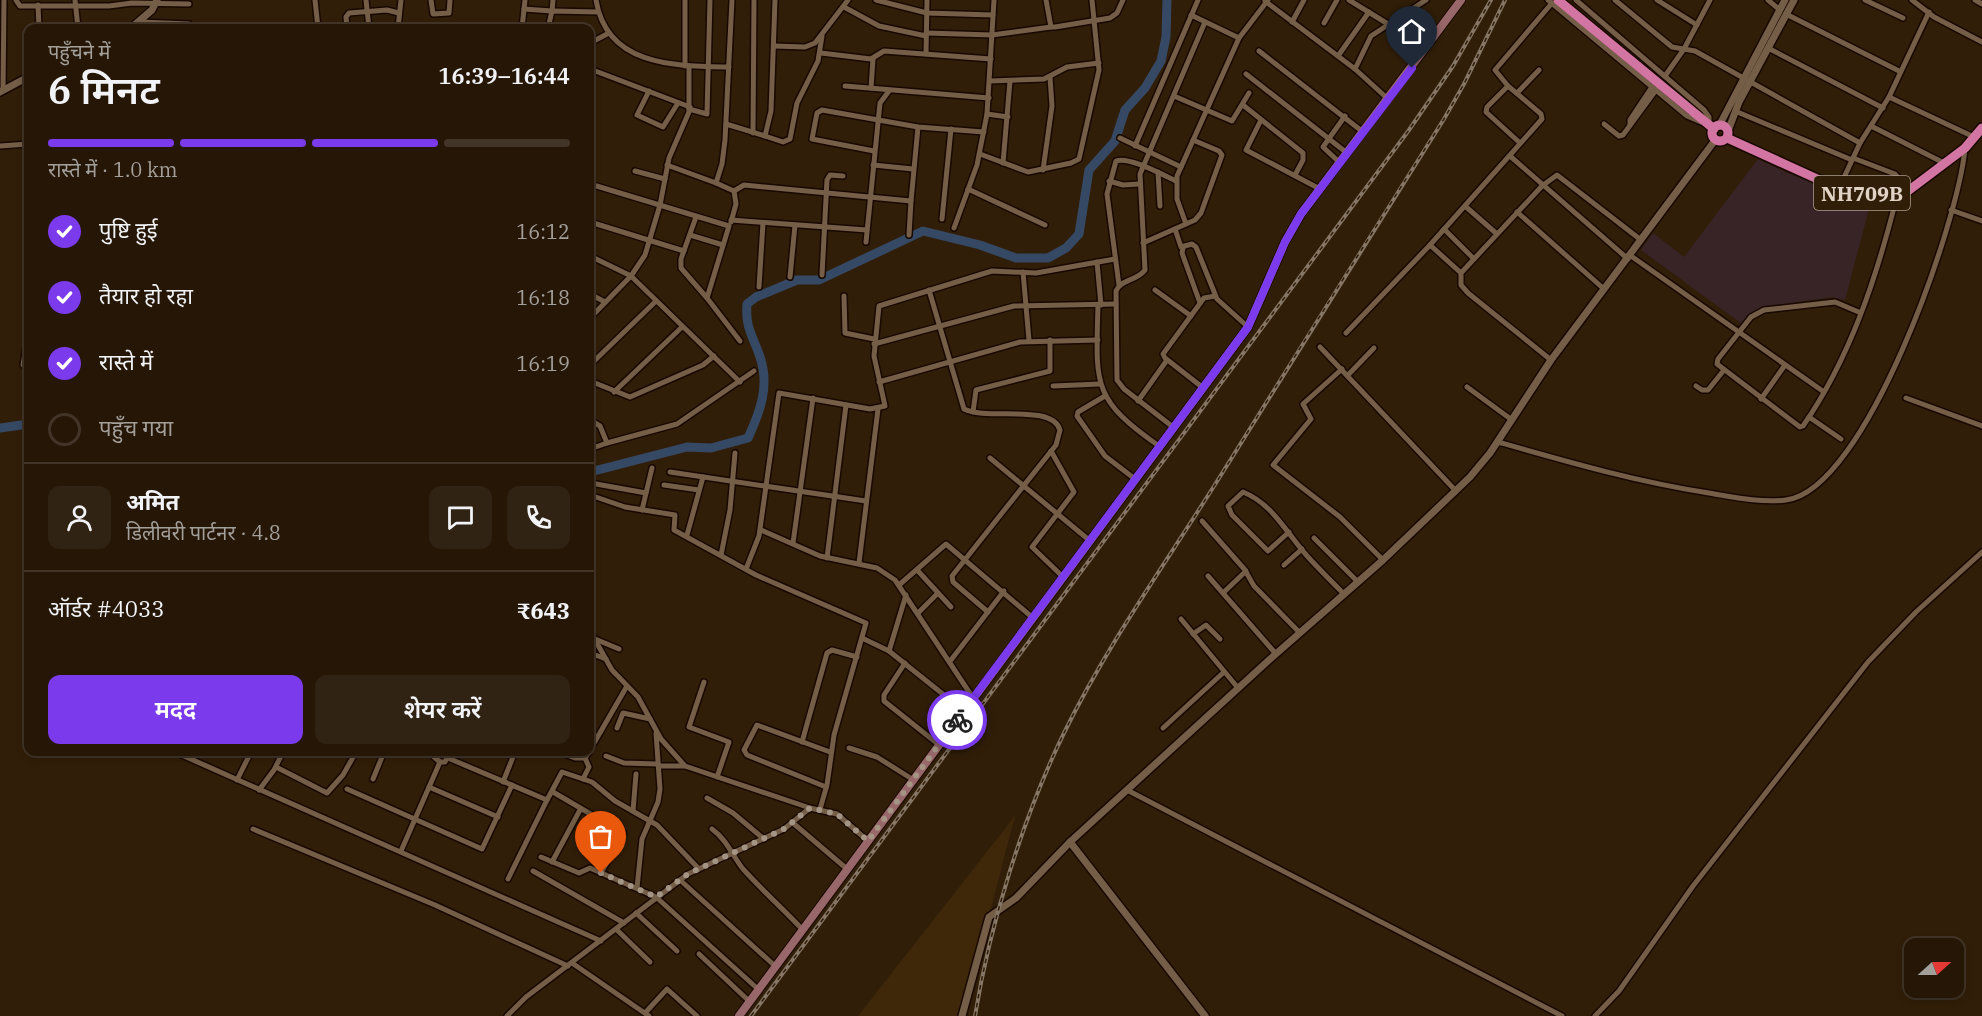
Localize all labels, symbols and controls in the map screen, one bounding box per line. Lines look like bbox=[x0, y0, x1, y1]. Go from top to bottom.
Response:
pin bbox=[1386, 6, 1437, 68]
icon: home bbox=[1395, 15, 1428, 48]
text: पहुँचने में bbox=[48, 38, 110, 65]
text: 16:39–16:44 bbox=[438, 61, 570, 90]
text: 6 मिनट bbox=[48, 64, 160, 115]
text: रास्ते में · 1.0 km bbox=[48, 156, 178, 183]
road number: NH709B bbox=[1814, 176, 1910, 210]
icon: check bbox=[48, 215, 81, 248]
text: पुष्टि हुई bbox=[99, 215, 158, 244]
text: 16:12 bbox=[516, 218, 570, 245]
icon: check bbox=[48, 281, 81, 314]
text: तैयार हो रहा bbox=[99, 281, 193, 310]
text: 16:18 bbox=[516, 284, 570, 311]
icon: check bbox=[48, 347, 81, 380]
text: रास्ते में bbox=[99, 347, 153, 376]
text: 16:19 bbox=[516, 350, 570, 377]
text: पहुँच गया bbox=[99, 413, 173, 442]
button: person bbox=[48, 486, 111, 549]
button: chat bbox=[429, 486, 492, 549]
button: phone bbox=[507, 486, 570, 549]
text: अमित bbox=[126, 487, 179, 516]
text: डिलीवरी पार्टनर · 4.8 bbox=[126, 519, 281, 546]
text: ऑर्डर #4033 bbox=[48, 594, 164, 623]
text: ₹643 bbox=[516, 596, 570, 625]
button: मदद bbox=[48, 675, 303, 744]
button: शेयर करें bbox=[315, 675, 570, 744]
courier bbox=[927, 690, 987, 750]
icon: bike bbox=[941, 704, 974, 737]
pin bbox=[575, 811, 626, 873]
icon: bag bbox=[584, 820, 617, 853]
north arrow bbox=[1904, 938, 1964, 998]
map controls bbox=[1904, 938, 1964, 998]

